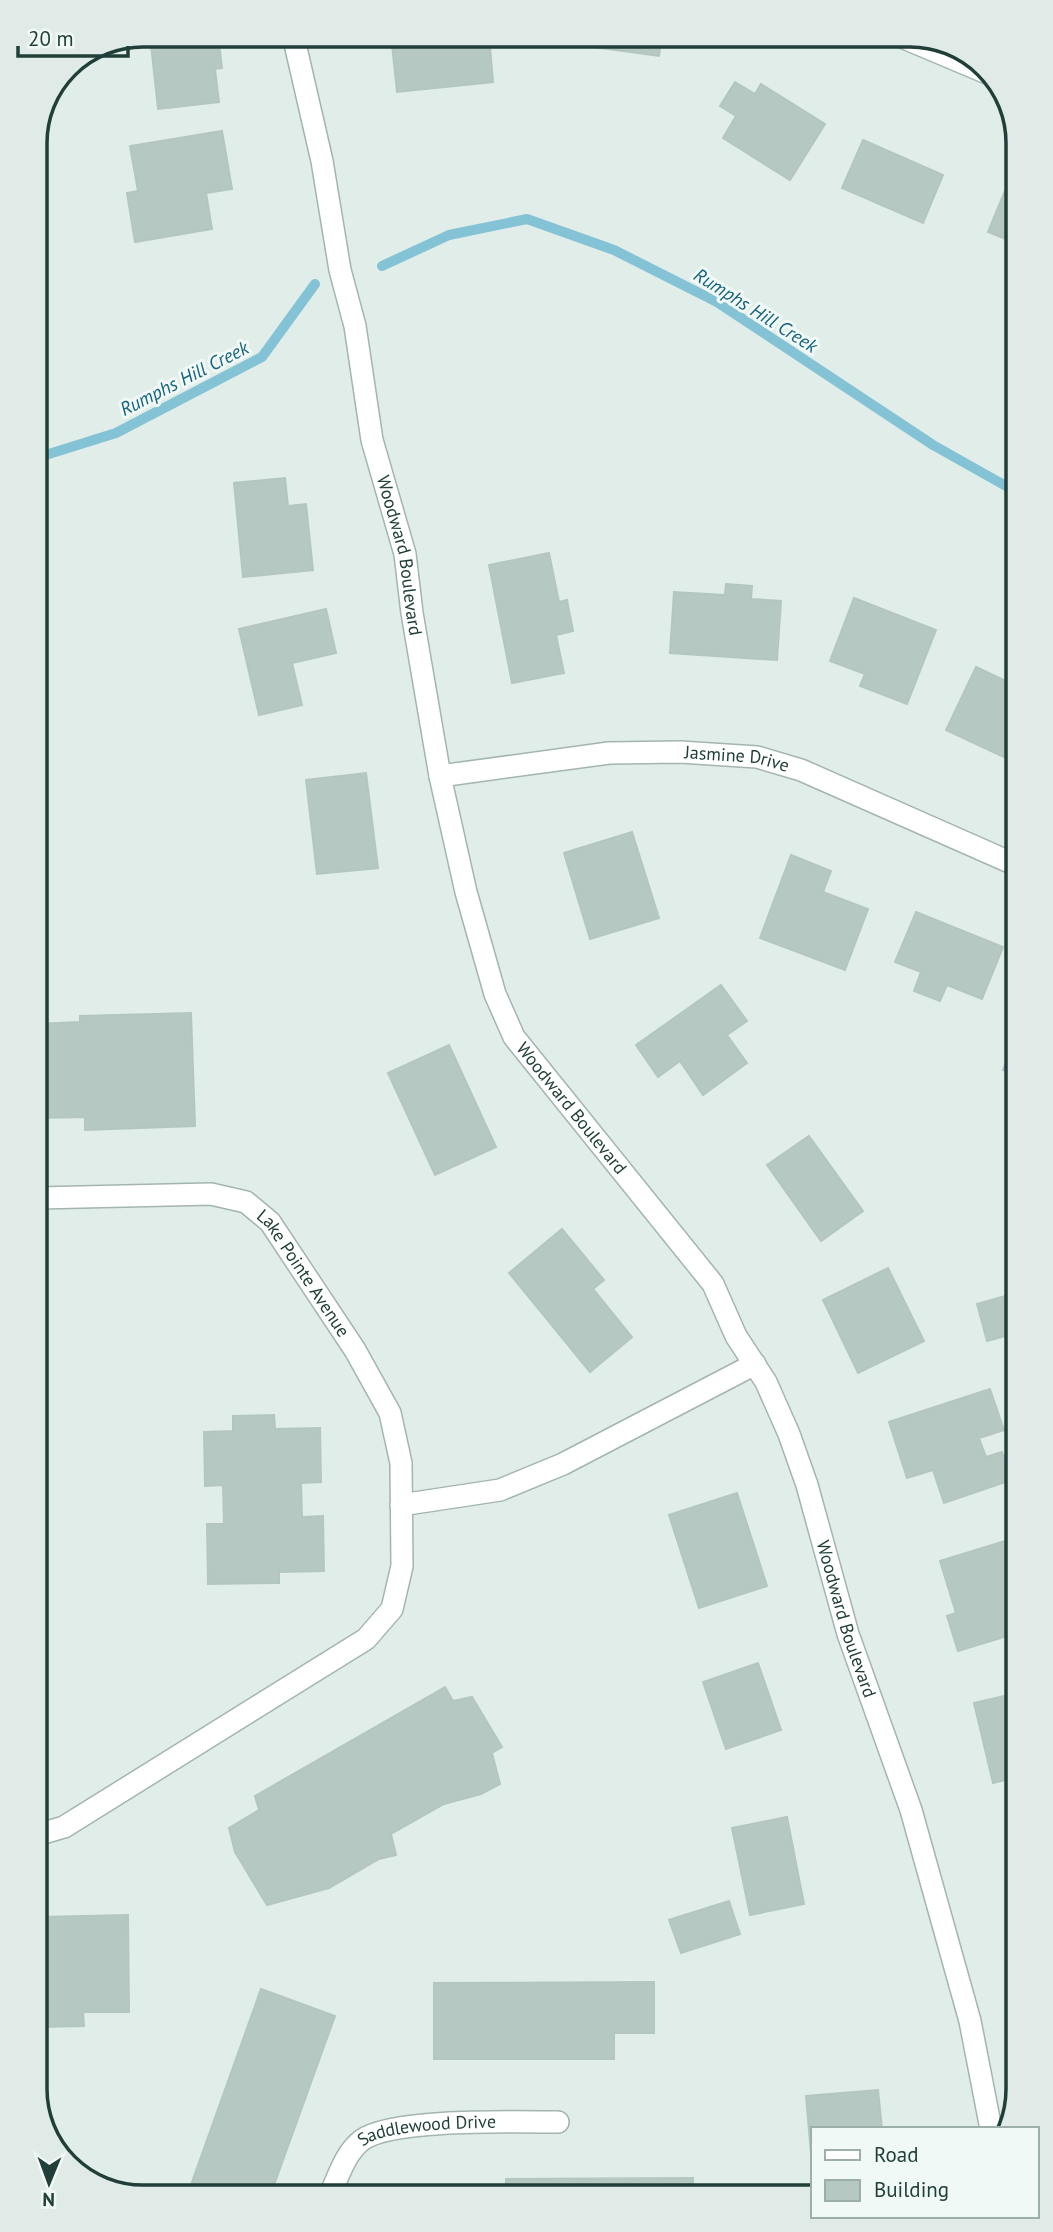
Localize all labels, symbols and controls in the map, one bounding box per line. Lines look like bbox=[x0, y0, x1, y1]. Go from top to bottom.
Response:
scale bar bbox=[18, 14, 128, 58]
text: 20 m bbox=[28, 25, 74, 52]
water label: Rumphs Hill Creek bbox=[690, 262, 824, 358]
water label: Rumphs Hill Creek bbox=[116, 335, 254, 421]
street label: Woodward Boulevard bbox=[372, 473, 428, 637]
street label: Jasmine Drive bbox=[683, 740, 792, 777]
street label: Woodward Boulevard bbox=[512, 1037, 632, 1179]
street label: Lake Pointe Avenue bbox=[252, 1204, 355, 1341]
street label: Woodward Boulevard bbox=[812, 1538, 882, 1701]
street label: Saddlewood Drive bbox=[353, 2110, 496, 2151]
legend bbox=[811, 2127, 1039, 2218]
text: Road bbox=[874, 2141, 918, 2168]
north arrow bbox=[14, 2148, 84, 2218]
text: Building bbox=[874, 2176, 949, 2203]
text: N bbox=[42, 2188, 55, 2212]

